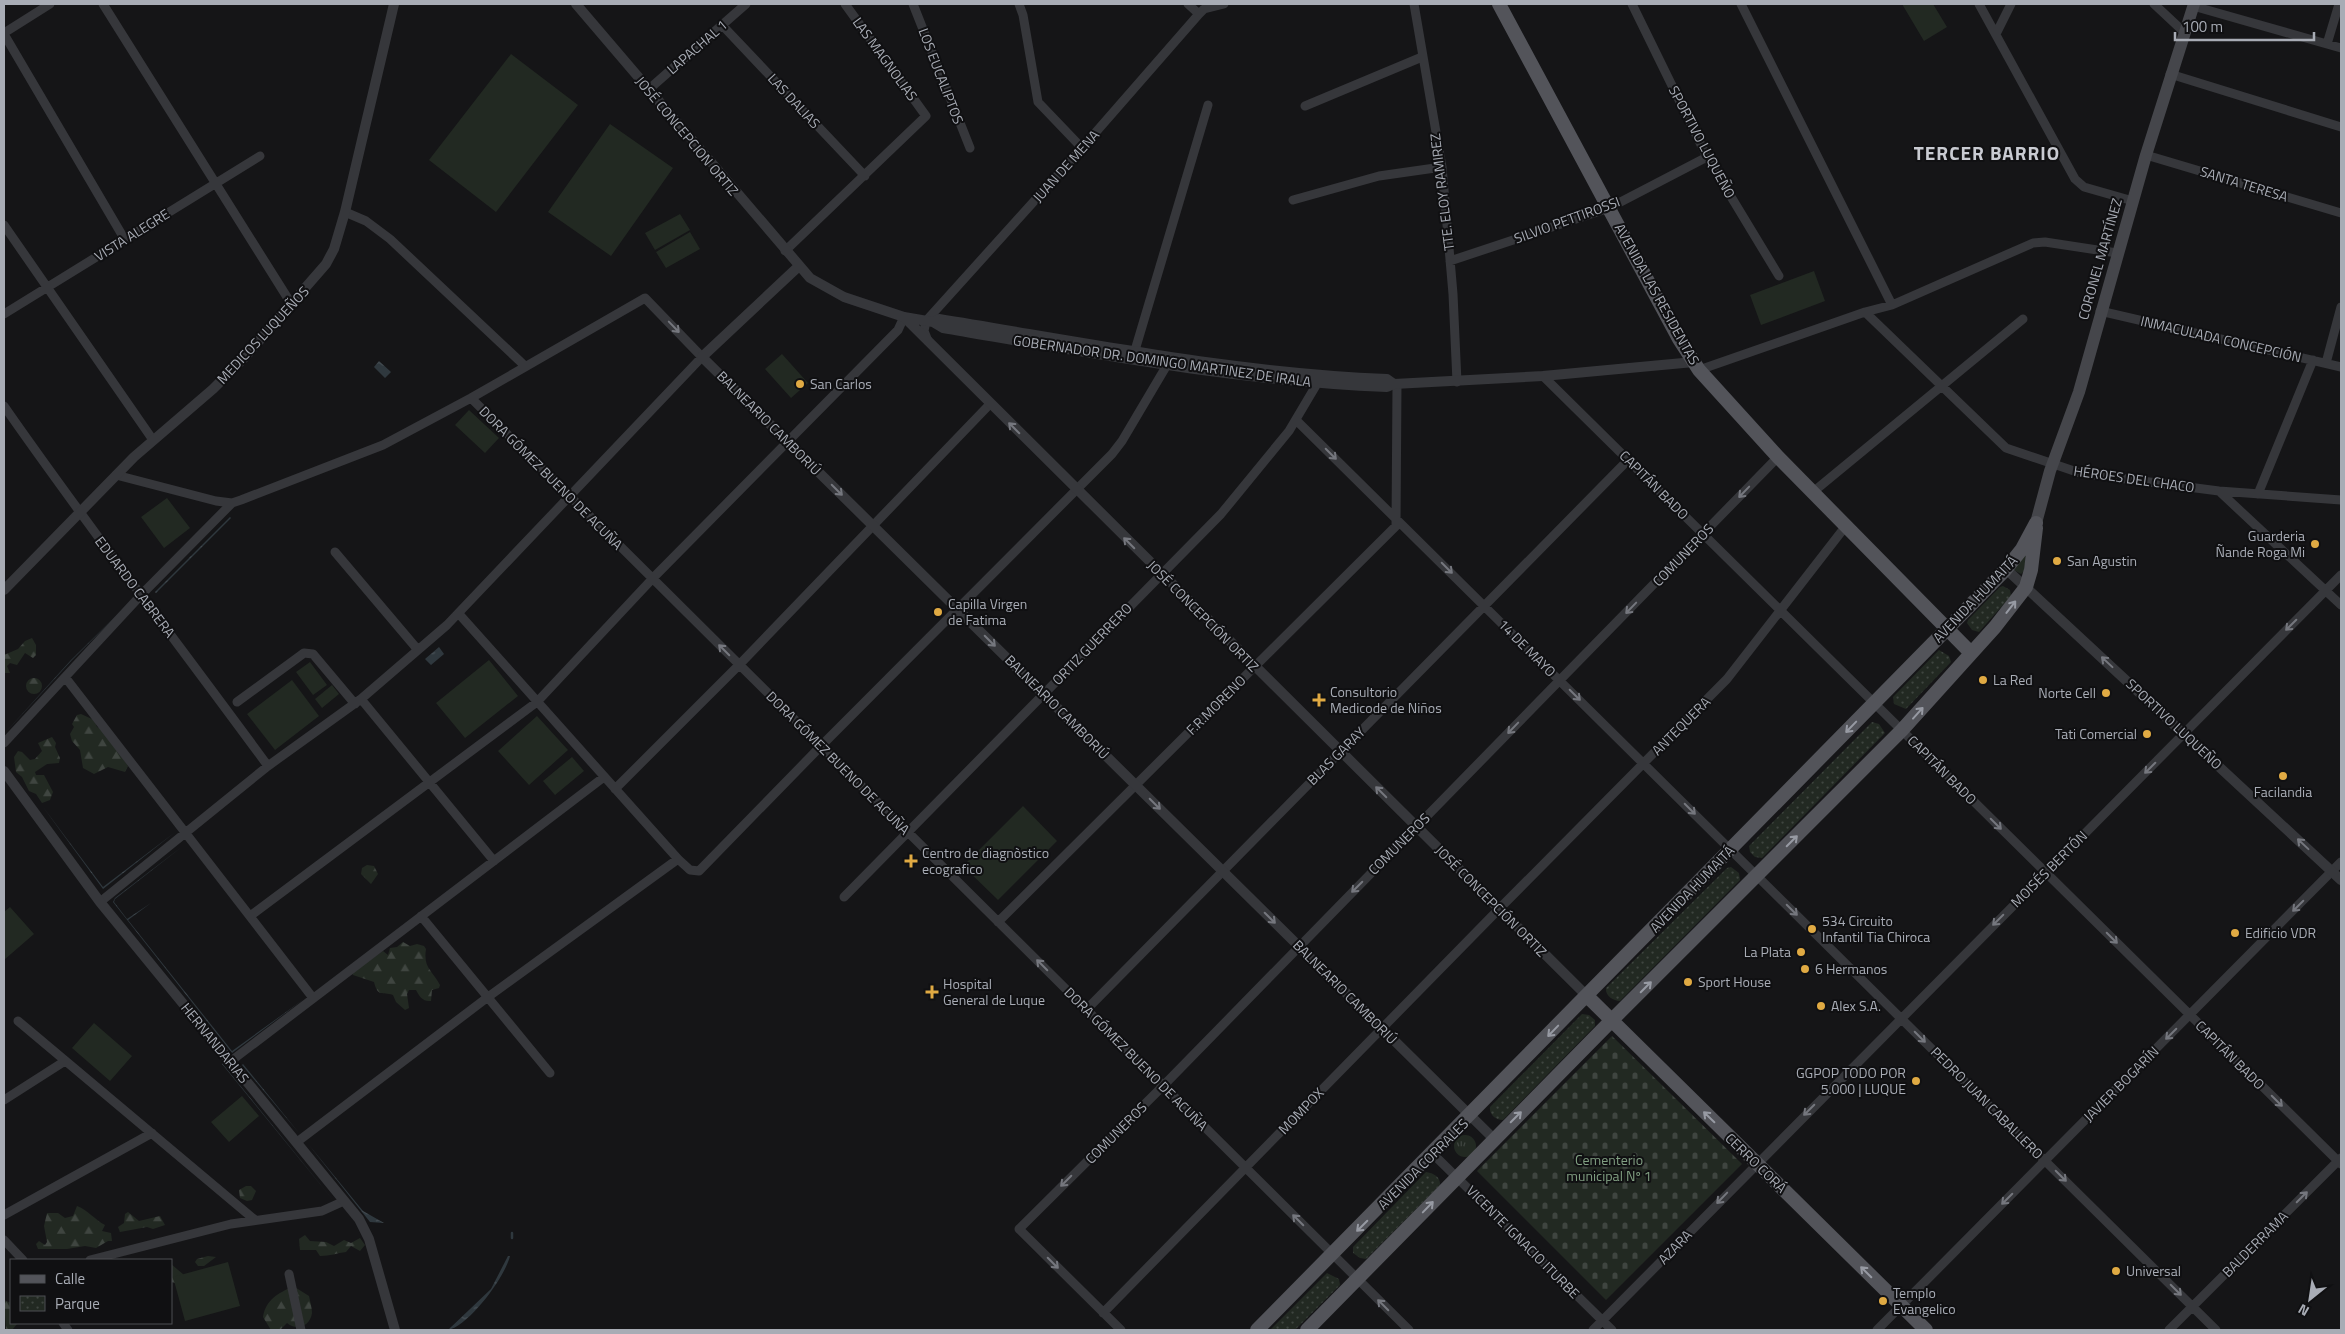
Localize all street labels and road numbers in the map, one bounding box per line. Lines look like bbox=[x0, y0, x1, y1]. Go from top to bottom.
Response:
street label: LAS MAGNOLIAS bbox=[848, 13, 923, 105]
street label: LAPACHAL 1 bbox=[662, 14, 732, 79]
street label: LOS EUCALIPTOS bbox=[913, 25, 969, 127]
street label: LAS DALIAS bbox=[763, 68, 826, 133]
street label: JOSÉ CONCEPCION ORTIZ bbox=[631, 71, 744, 200]
street label: SPORTIVO LUQUEÑO bbox=[1664, 82, 1741, 202]
street label: JUAN DE MENA bbox=[1027, 124, 1104, 207]
street label: TTE. ELOY RAMIREZ bbox=[1424, 132, 1459, 252]
street label: SANTA TERESA bbox=[2198, 160, 2291, 207]
street label: SILVIO PETTIROSSI bbox=[1511, 191, 1623, 248]
street label: CORONEL MARTÍNEZ bbox=[2072, 196, 2127, 322]
street label: VISTA ALEGRE bbox=[90, 203, 174, 266]
street label: AVENIDA LAS RESIDENTAS bbox=[1610, 219, 1705, 368]
street label: MEDICOS LUQUEÑOS bbox=[212, 281, 314, 388]
street label: INMACULADA CONCEPCIÓN bbox=[2139, 310, 2304, 367]
street label: GOBERNADOR DR. DOMINGO MARTINEZ DE IRALA bbox=[1012, 329, 1313, 392]
street label: BALNEARIO CAMBORIÚ bbox=[712, 366, 826, 480]
street label: DORA GÓMEZ BUENO DE ACUÑA bbox=[475, 401, 628, 555]
street label: CAPITÁN BADO bbox=[1615, 445, 1694, 524]
street label: HÉROES DEL CHACO bbox=[2072, 460, 2196, 497]
street label: COMUNEROS bbox=[1647, 519, 1718, 591]
street label: EDUARDO CABRERA bbox=[90, 532, 181, 642]
street label: AVENIDA HUMAITÁ bbox=[1927, 550, 2022, 647]
street label: JOSÉ CONCEPCIÓN ORTIZ bbox=[1143, 555, 1264, 676]
street label: ORTIZ GUERRERO bbox=[1047, 598, 1136, 690]
street label: 14 DE MAYO bbox=[1494, 614, 1561, 681]
street label: BALNEARIO CAMBORIÚ bbox=[1000, 650, 1114, 764]
street label: F.R.MORENO bbox=[1181, 670, 1250, 739]
street label: SPORTIVO LUQUEÑO bbox=[2121, 673, 2227, 774]
street label: DORA GÓMEZ BUENO DE ACUÑA bbox=[762, 686, 915, 840]
street label: ANTEQUERA bbox=[1646, 691, 1715, 760]
street label: BLAS GARAY bbox=[1302, 721, 1370, 790]
street label: CAPITÁN BADO bbox=[1903, 730, 1982, 809]
street label: COMUNEROS bbox=[1363, 808, 1434, 879]
street label: MOISÉS BERTÓN bbox=[2005, 825, 2092, 912]
street label: JOSÉ CONCEPCIÓN ORTIZ bbox=[1431, 840, 1552, 961]
street label: AVENIDA HUMAITÁ bbox=[1644, 840, 1739, 937]
street label: BALNEARIO CAMBORIÚ bbox=[1288, 935, 1402, 1049]
street label: DORA GÓMEZ BUENO DE ACUÑA bbox=[1060, 982, 1213, 1136]
street label: HERNANDARIAS bbox=[176, 998, 254, 1087]
street label: CAPITÁN BADO bbox=[2191, 1015, 2270, 1094]
street label: JAVIER BOGARÍN bbox=[2078, 1041, 2163, 1126]
street label: PEDRO JUAN CABALLERO bbox=[1926, 1042, 2048, 1164]
street label: MOMPOX bbox=[1273, 1082, 1328, 1139]
street label: COMUNEROS bbox=[1080, 1097, 1151, 1168]
street label: AVENIDA CORRALES bbox=[1372, 1113, 1473, 1214]
street label: CERRO CORÁ bbox=[1721, 1128, 1792, 1198]
street label: VICENTE IGNACIO ITURBE bbox=[1462, 1180, 1585, 1303]
street label: BALDERRAMA bbox=[2217, 1205, 2293, 1281]
street label: AZARA bbox=[1653, 1224, 1697, 1269]

